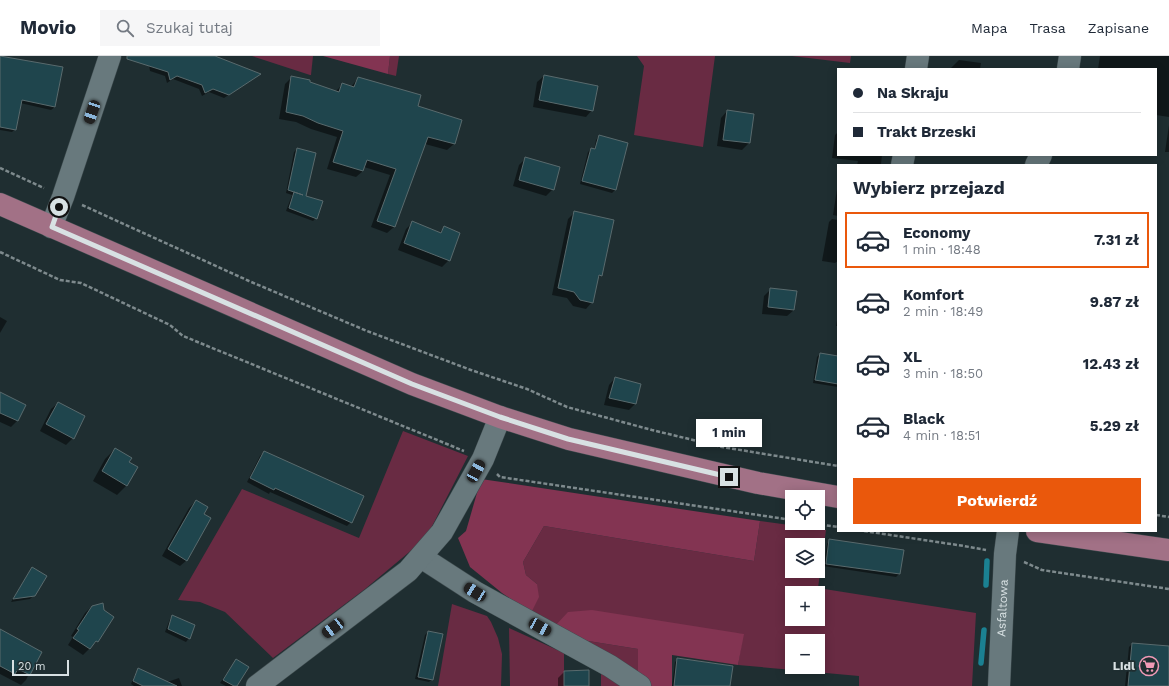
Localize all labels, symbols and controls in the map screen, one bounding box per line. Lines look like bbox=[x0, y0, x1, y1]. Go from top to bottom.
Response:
search box bbox=[100, 10, 380, 46]
text: Movio bbox=[20, 16, 76, 39]
icon: search bbox=[114, 17, 136, 39]
text: Szukaj tutaj bbox=[146, 19, 233, 37]
text: Mapa bbox=[971, 20, 1007, 36]
text: Trasa bbox=[1029, 20, 1066, 36]
text: Zapisane bbox=[1088, 20, 1149, 36]
text: Na Skraju bbox=[877, 84, 949, 102]
car bbox=[82, 99, 102, 125]
text: Trakt Brzeski bbox=[877, 123, 976, 141]
text: Wybierz przejazd bbox=[853, 177, 1005, 198]
route start bbox=[50, 198, 68, 216]
icon: car bbox=[855, 222, 891, 258]
text: Economy bbox=[903, 224, 970, 242]
text: 7.31 zł bbox=[1094, 231, 1139, 249]
text: 1 min · 18:48 bbox=[903, 242, 981, 257]
icon: car bbox=[855, 284, 891, 320]
text: Komfort bbox=[903, 286, 964, 304]
text: 9.87 zł bbox=[1090, 293, 1139, 311]
text: 2 min · 18:49 bbox=[903, 304, 983, 319]
icon: car bbox=[855, 346, 891, 382]
text: XL bbox=[903, 348, 922, 366]
text: 12.43 zł bbox=[1083, 355, 1139, 373]
text: 3 min · 18:50 bbox=[903, 366, 983, 381]
icon: car bbox=[855, 408, 891, 444]
text: Black bbox=[903, 410, 945, 428]
text: 5.29 zł bbox=[1090, 417, 1139, 435]
callout: 1 min bbox=[696, 419, 762, 447]
text: 1 min bbox=[712, 425, 746, 440]
text: 4 min · 18:51 bbox=[903, 428, 980, 443]
car bbox=[465, 458, 487, 484]
route end bbox=[720, 468, 738, 486]
button: Potwierdź bbox=[853, 478, 1141, 524]
map controls bbox=[785, 490, 825, 674]
button: locate bbox=[785, 490, 825, 530]
button: layers bbox=[785, 538, 825, 578]
street label: Asfaltowa bbox=[994, 579, 1011, 637]
car bbox=[462, 581, 488, 603]
button: + bbox=[785, 586, 825, 626]
car bbox=[320, 616, 346, 640]
car bbox=[527, 616, 553, 638]
button: − bbox=[785, 634, 825, 674]
supermarket icon: Lidl bbox=[1138, 655, 1160, 677]
scale bar bbox=[12, 658, 69, 677]
place label: Lidl bbox=[1113, 659, 1135, 673]
text: 20 m bbox=[18, 660, 46, 673]

